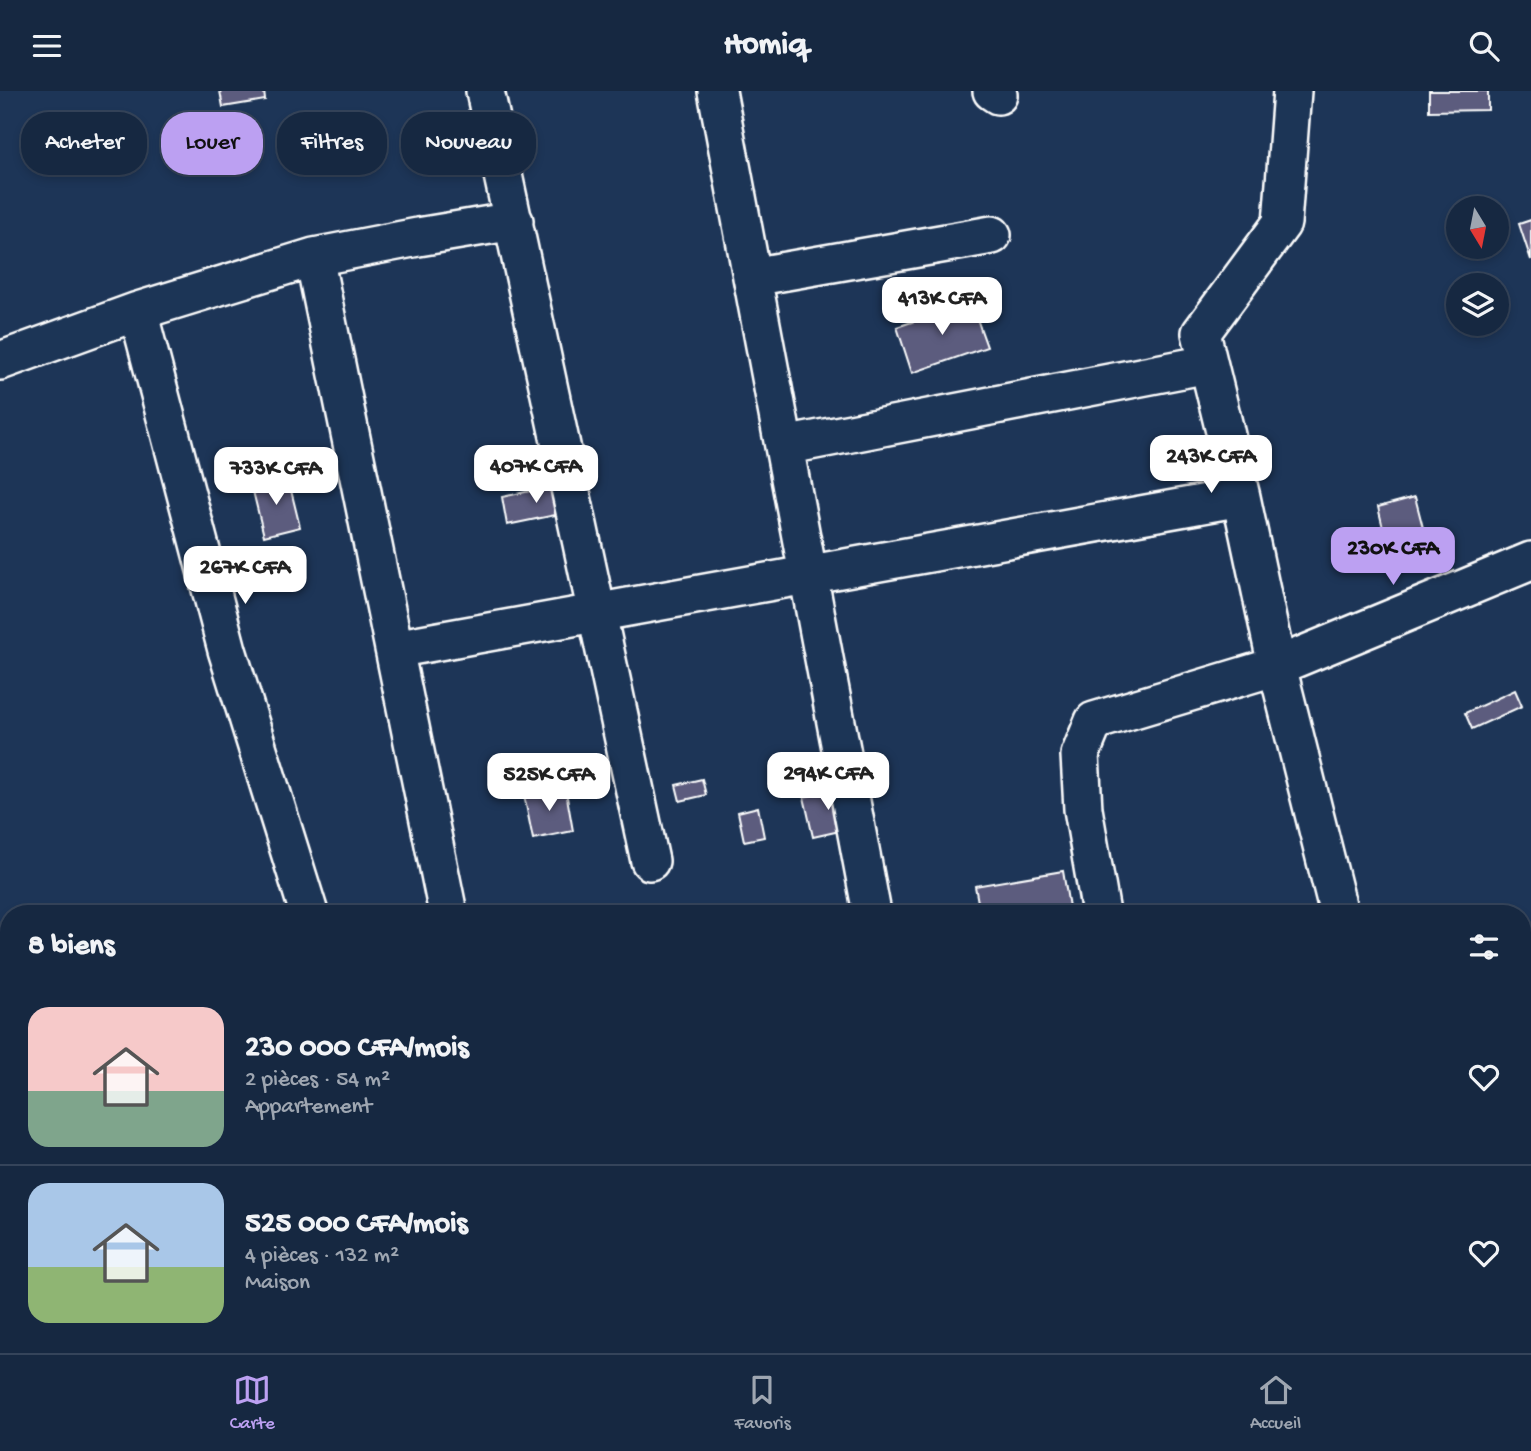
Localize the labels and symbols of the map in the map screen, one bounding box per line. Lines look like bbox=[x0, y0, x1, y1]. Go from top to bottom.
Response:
north arrow bbox=[1446, 196, 1508, 259]
pin: 413K CFA bbox=[870, 278, 1014, 337]
pin: 243K CFA bbox=[1139, 435, 1283, 495]
pin: 407K CFA bbox=[464, 445, 608, 505]
pin: 733K CFA bbox=[204, 447, 348, 507]
pin: 230K CFA bbox=[1321, 527, 1465, 587]
pin: 267K CFA bbox=[173, 547, 317, 606]
pin: 525K CFA bbox=[477, 753, 621, 813]
pin: 294K CFA bbox=[756, 753, 900, 812]

